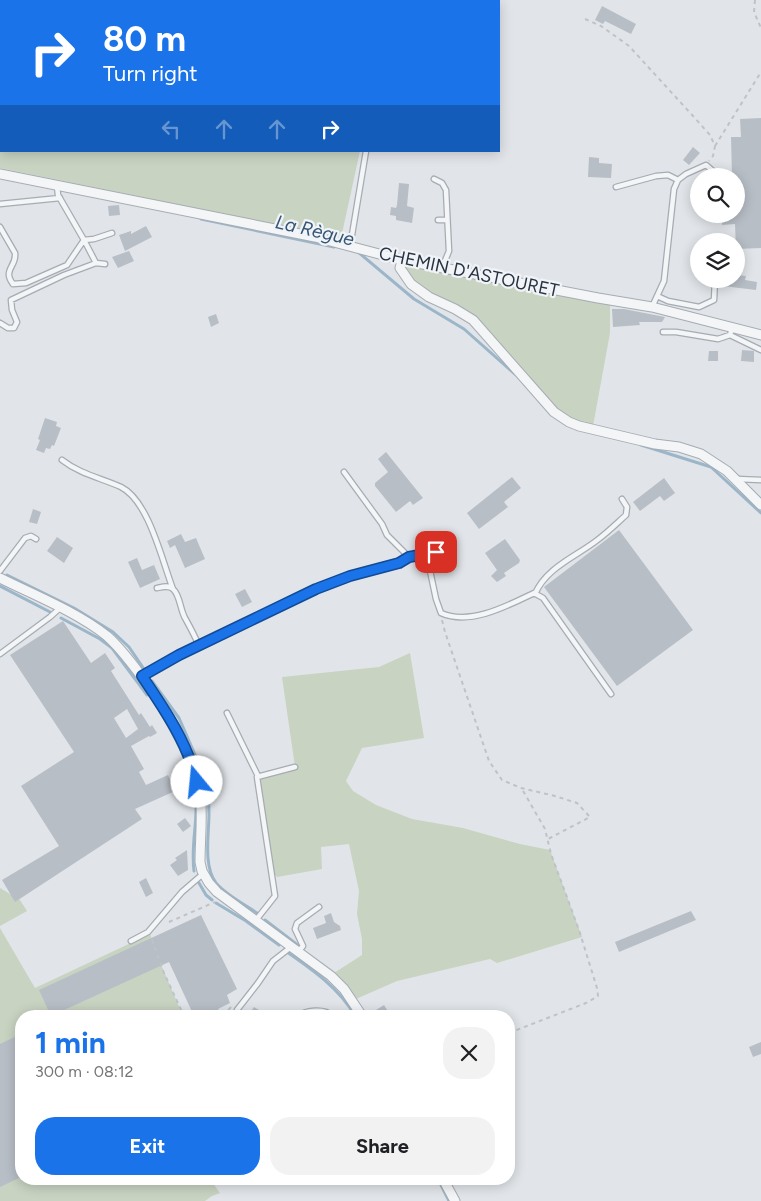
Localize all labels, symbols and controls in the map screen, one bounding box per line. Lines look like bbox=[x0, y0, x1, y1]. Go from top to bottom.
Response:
text: 80 m bbox=[103, 18, 186, 60]
icon: right bbox=[20, 20, 85, 85]
text: Turn right bbox=[103, 60, 198, 87]
icon: left bbox=[157, 115, 185, 143]
icon: ahead bbox=[210, 115, 238, 143]
icon: ahead bbox=[263, 115, 291, 143]
icon: right bbox=[316, 115, 344, 143]
map controls bbox=[690, 168, 745, 288]
button: search bbox=[690, 168, 745, 223]
water label: La Règue bbox=[273, 210, 357, 251]
button: layers bbox=[690, 233, 745, 288]
street label: CHEMIN D'ASTOURET bbox=[377, 242, 561, 302]
pin bbox=[415, 531, 457, 573]
icon: arrive bbox=[422, 538, 450, 566]
position arrow bbox=[170, 755, 222, 807]
text: 1 min bbox=[35, 1024, 106, 1061]
button: close bbox=[443, 1027, 495, 1079]
text: 300 m · 08:12 bbox=[35, 1062, 133, 1081]
button: Exit bbox=[35, 1117, 260, 1175]
button: Share bbox=[270, 1117, 495, 1175]

